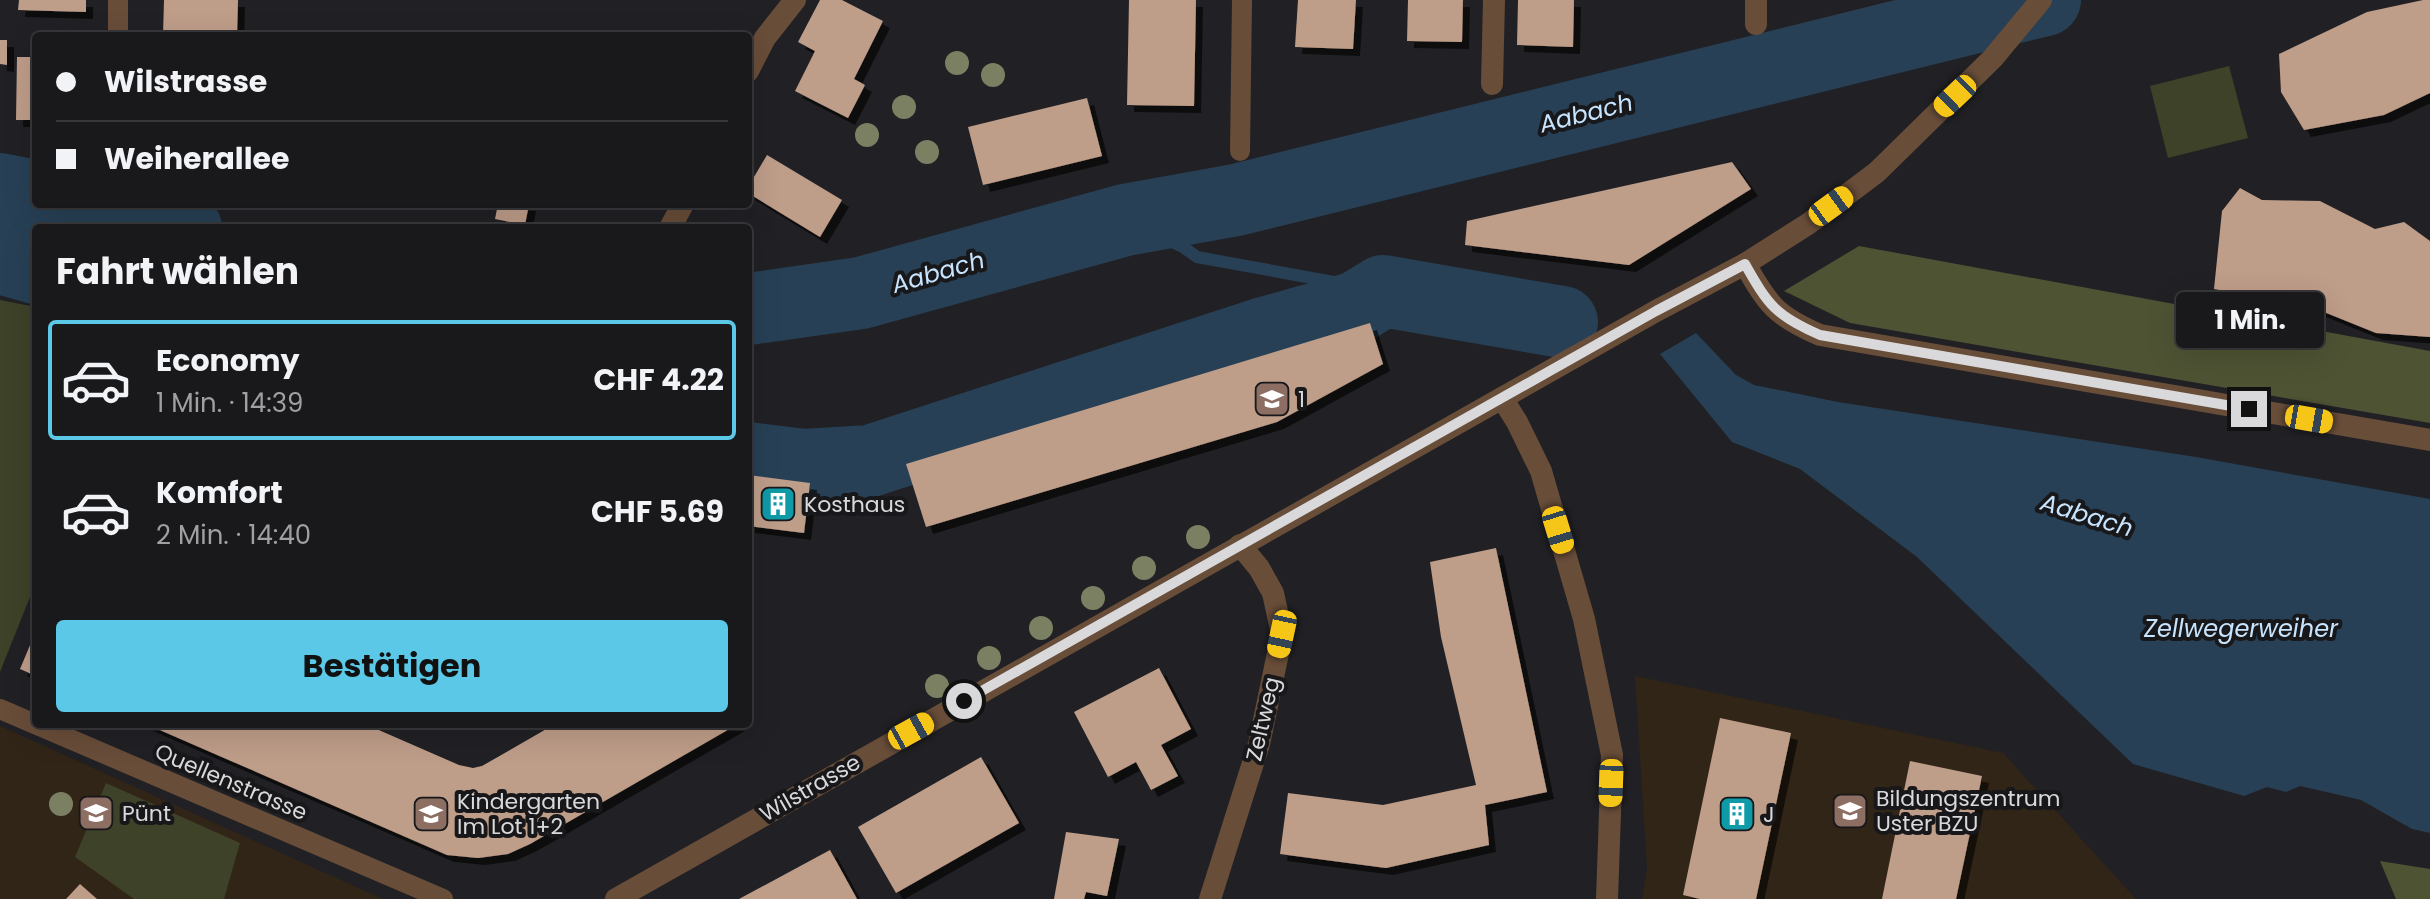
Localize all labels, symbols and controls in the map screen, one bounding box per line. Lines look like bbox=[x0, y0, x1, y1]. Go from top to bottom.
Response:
text: Wilstrasse bbox=[104, 60, 267, 103]
car bbox=[1929, 71, 1981, 121]
water label: Aabach bbox=[1535, 86, 1636, 141]
text: Weiherallee bbox=[104, 137, 289, 180]
car bbox=[1805, 182, 1857, 230]
water label: Aabach bbox=[887, 243, 988, 301]
text: Fahrt wählen bbox=[56, 246, 299, 297]
callout: 1 Min. bbox=[2175, 293, 2323, 349]
text: 1 Min. bbox=[2214, 302, 2286, 338]
text: Economy bbox=[156, 339, 300, 382]
icon: car bbox=[60, 344, 132, 416]
text: CHF 4.22 bbox=[593, 358, 724, 401]
school or university icon: 1 bbox=[1253, 380, 1291, 418]
place label: 1 bbox=[1298, 384, 1305, 415]
text: 1 Min. · 14:39 bbox=[156, 385, 303, 421]
route end bbox=[2231, 391, 2267, 427]
car bbox=[2283, 403, 2335, 435]
text: Komfort bbox=[156, 471, 283, 514]
icon: car bbox=[60, 476, 132, 548]
building icon: Kosthaus bbox=[759, 485, 797, 523]
water label: Aabach bbox=[2036, 485, 2137, 545]
place label: Kosthaus bbox=[804, 489, 905, 520]
text: CHF 5.69 bbox=[591, 490, 724, 533]
car bbox=[1540, 504, 1576, 556]
text: 2 Min. · 14:40 bbox=[156, 517, 311, 553]
car bbox=[1265, 608, 1299, 660]
water label: Zellwegerweiher bbox=[2143, 612, 2339, 645]
button: Bestätigen bbox=[56, 620, 728, 712]
street label: Zeltweg bbox=[1238, 674, 1288, 764]
route start bbox=[946, 683, 982, 719]
car bbox=[884, 709, 938, 753]
street label: Quellenstrasse bbox=[150, 736, 312, 828]
street label: Wilstrasse bbox=[754, 747, 866, 829]
car bbox=[1598, 759, 1624, 807]
place label: Bildungszentrum Uster BZU bbox=[1876, 783, 2060, 839]
place label: Kindergarten Im Lot 1+2 bbox=[457, 786, 600, 842]
school or university icon: Bildungszentrum Uster BZU bbox=[1831, 792, 1869, 830]
school or university icon: Pünt bbox=[77, 794, 115, 832]
school or university icon: Kindergarten Im Lot 1+2 bbox=[412, 795, 450, 833]
building icon: J bbox=[1718, 795, 1756, 833]
place label: Pünt bbox=[122, 798, 171, 829]
place label: J bbox=[1763, 799, 1775, 830]

